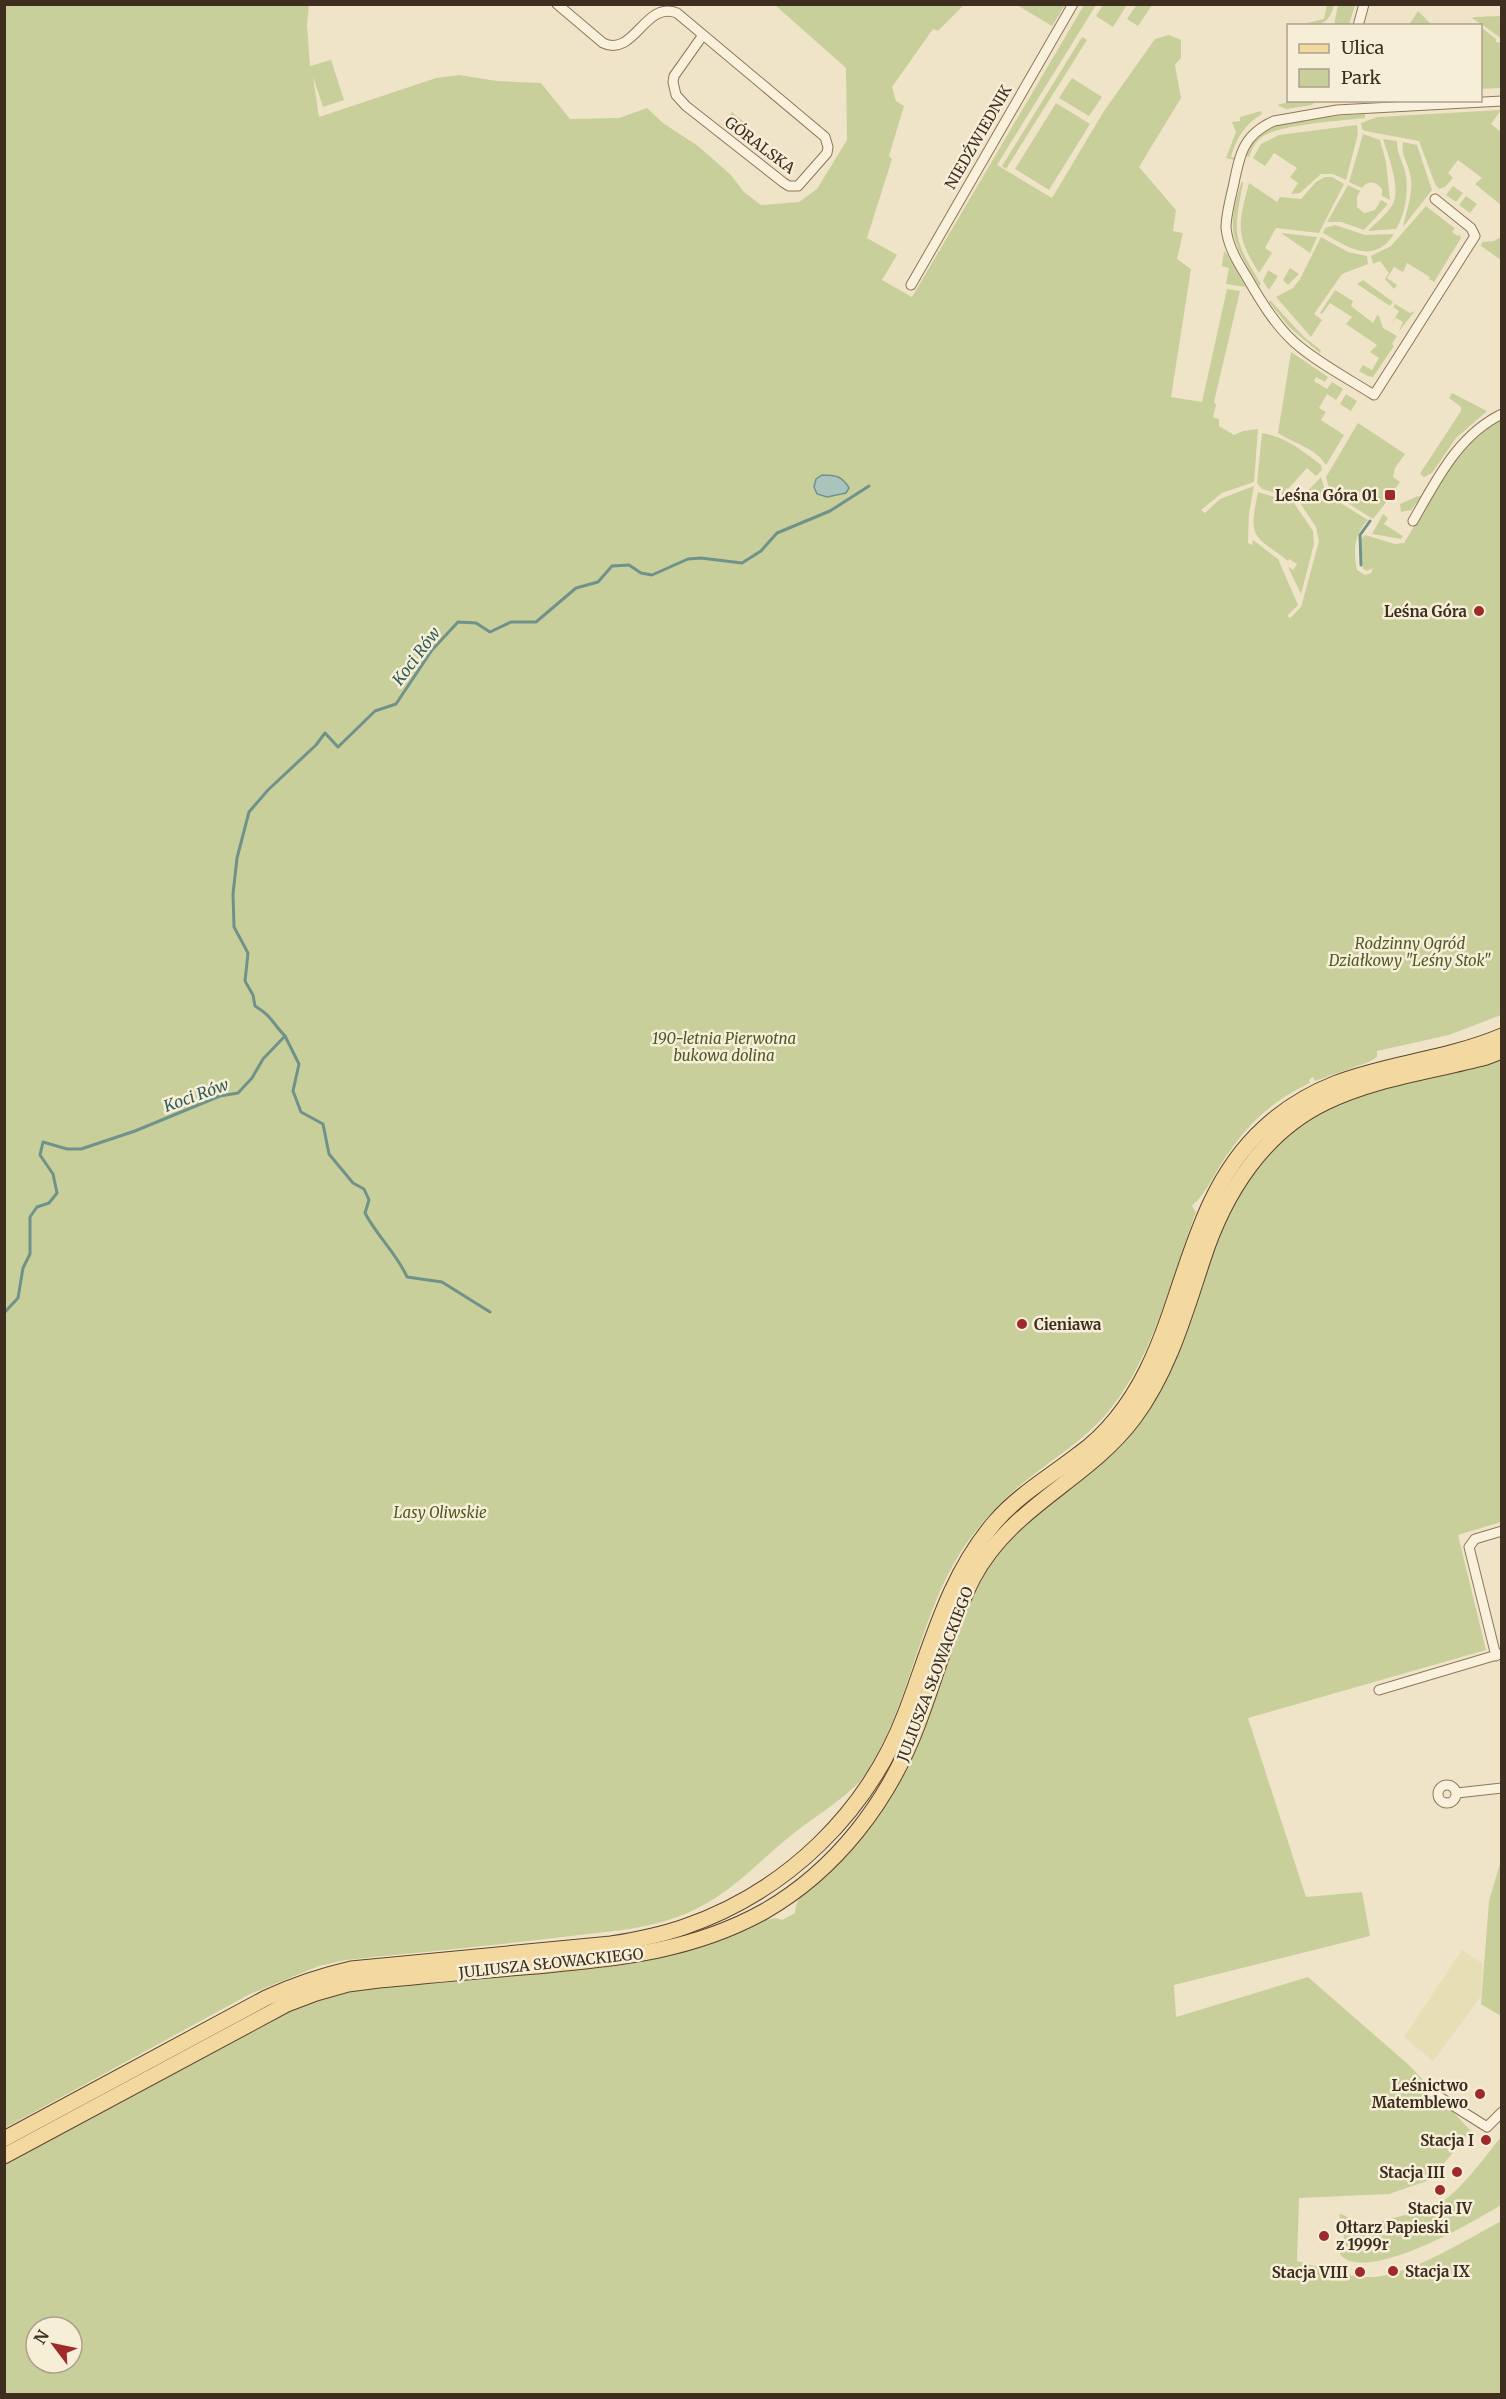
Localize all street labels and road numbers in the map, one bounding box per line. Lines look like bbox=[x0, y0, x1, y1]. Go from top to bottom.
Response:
street label: NIEDŹWIEDNIK bbox=[940, 81, 1016, 192]
street label: GÓRALSKA bbox=[721, 112, 800, 178]
street label: JULIUSZA SŁOWACKIEGO bbox=[892, 1584, 977, 1765]
street label: JULIUSZA SŁOWACKIEGO bbox=[457, 1944, 645, 1982]

